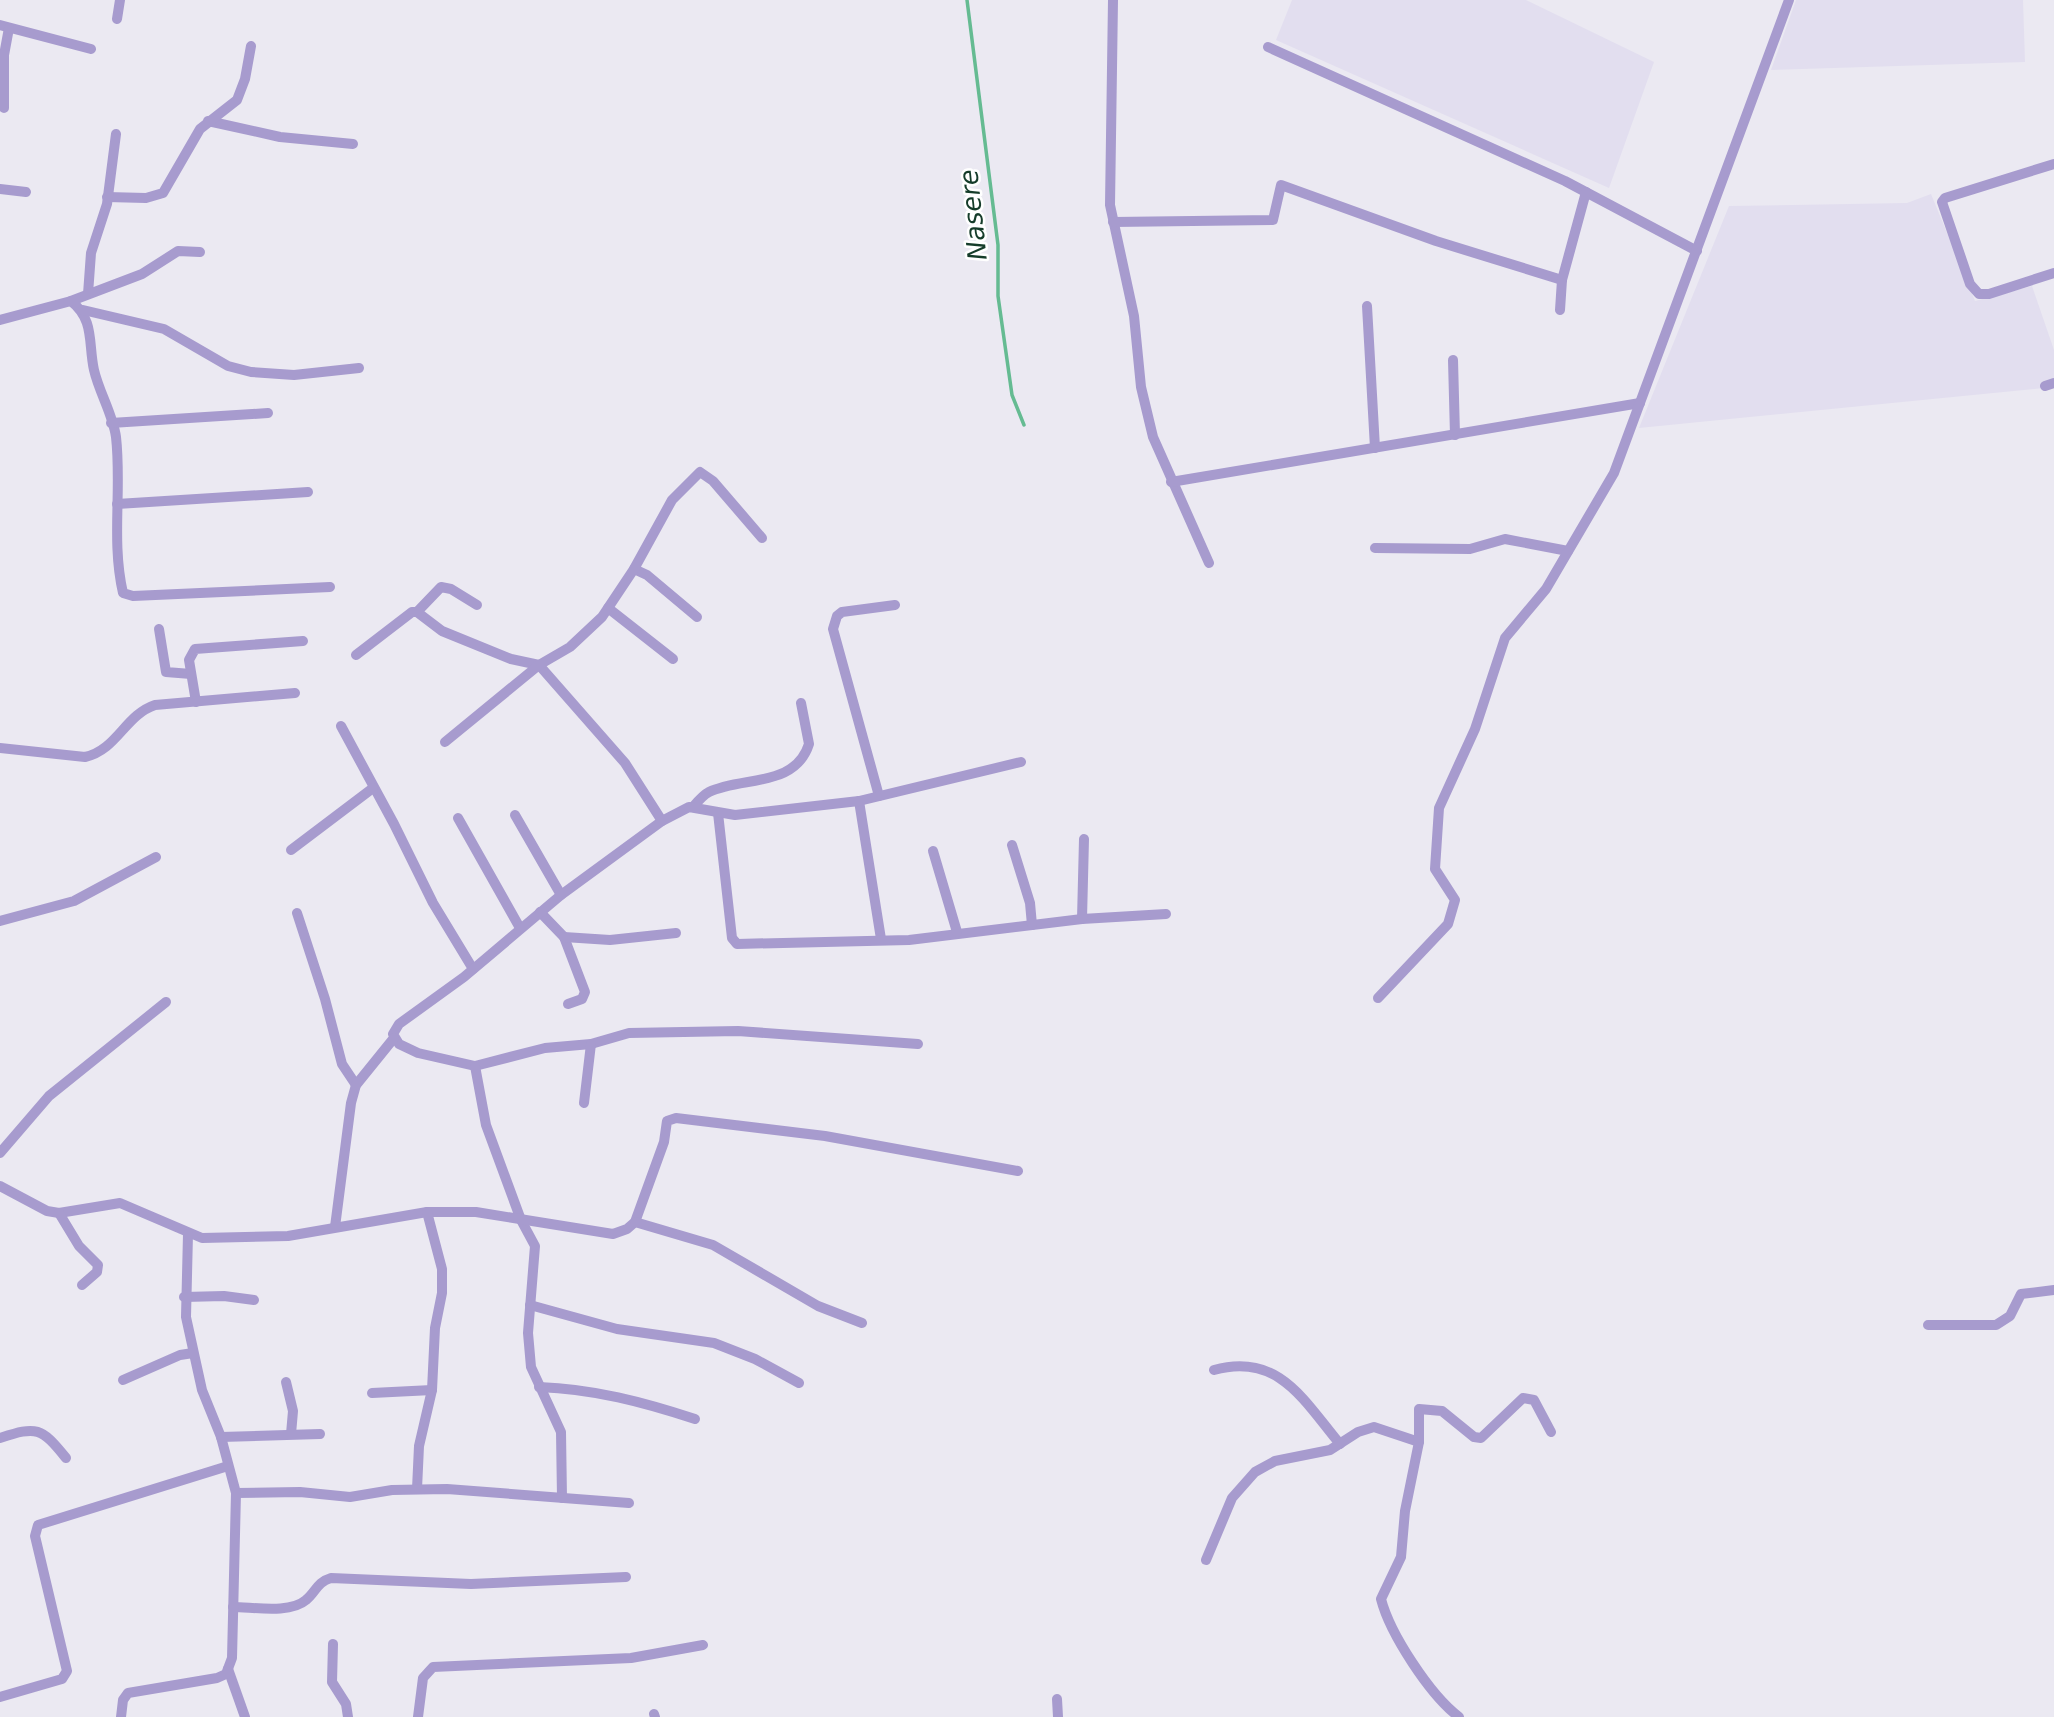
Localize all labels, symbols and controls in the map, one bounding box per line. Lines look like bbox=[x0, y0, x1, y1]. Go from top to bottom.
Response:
water label: Nasere bbox=[953, 168, 993, 262]

